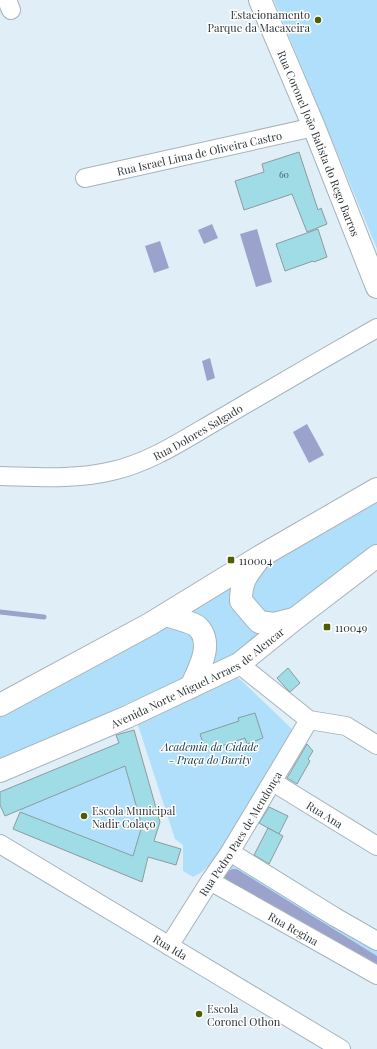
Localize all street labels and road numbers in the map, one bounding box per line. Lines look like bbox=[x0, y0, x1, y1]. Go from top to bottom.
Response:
street label: Rua Coronel João Batista do Rego Barros bbox=[275, 48, 364, 238]
street label: Rua Israel Lima de Oliveira Castro bbox=[115, 127, 283, 178]
street label: Rua Dolores Salgado bbox=[150, 400, 245, 463]
street label: Avenida Norte Miguel Arraes de Alencar bbox=[107, 623, 287, 731]
street label: Rua Pedro Paes de Mendonça bbox=[195, 768, 285, 899]
street label: Rua Ana bbox=[304, 797, 346, 831]
street label: Rua Regina bbox=[266, 908, 322, 948]
street label: Rua Ida bbox=[151, 931, 191, 963]

